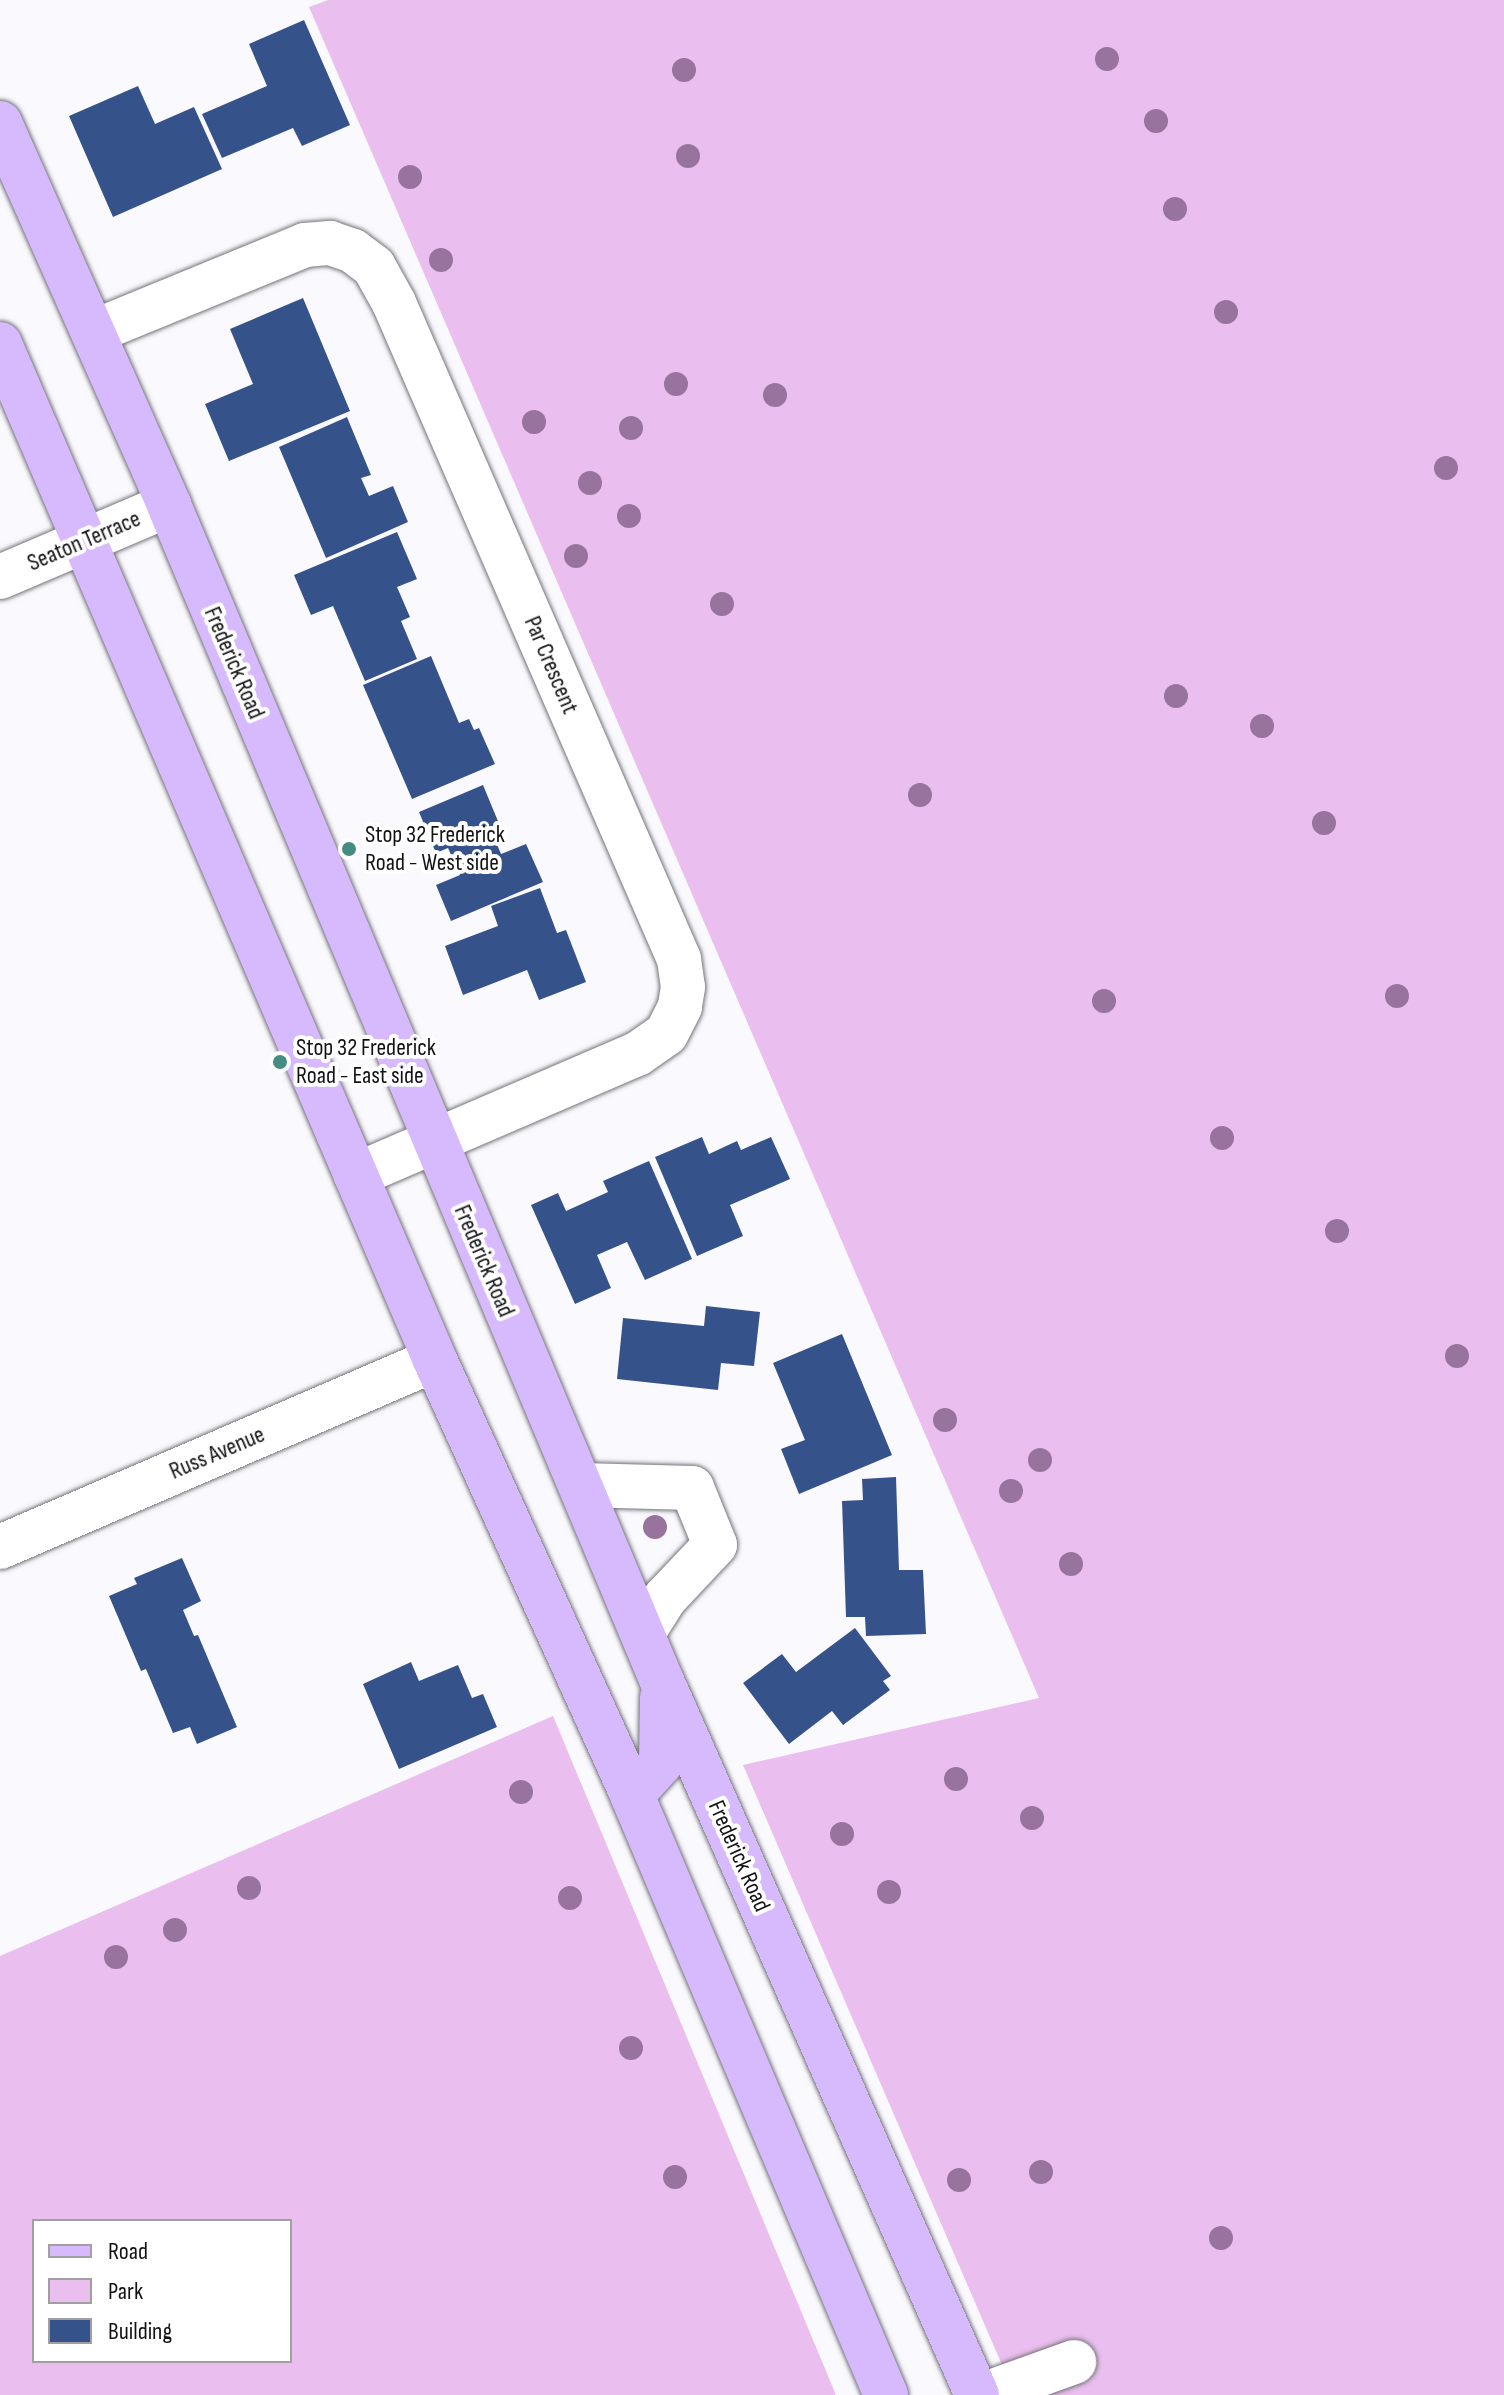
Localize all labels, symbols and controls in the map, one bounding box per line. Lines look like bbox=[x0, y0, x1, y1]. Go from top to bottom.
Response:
street label: Seaton Terrace bbox=[23, 504, 145, 578]
street label: Frederick Road bbox=[198, 603, 270, 723]
street label: Par Crescent bbox=[518, 612, 584, 718]
place label: Stop 32 Frederick Road - West side bbox=[365, 821, 505, 877]
marker: Stop 32 Frederick Road - West side bbox=[340, 840, 358, 858]
place label: Stop 32 Frederick Road - East side bbox=[296, 1034, 436, 1090]
marker: Stop 32 Frederick Road - East side bbox=[271, 1053, 289, 1071]
street label: Frederick Road bbox=[448, 1201, 520, 1321]
street label: Russ Avenue bbox=[165, 1420, 269, 1486]
street label: Frederick Road bbox=[702, 1796, 776, 1916]
legend bbox=[32, 2219, 292, 2363]
text: Road bbox=[108, 2237, 148, 2266]
text: Park bbox=[108, 2277, 143, 2306]
text: Building bbox=[108, 2317, 172, 2346]

